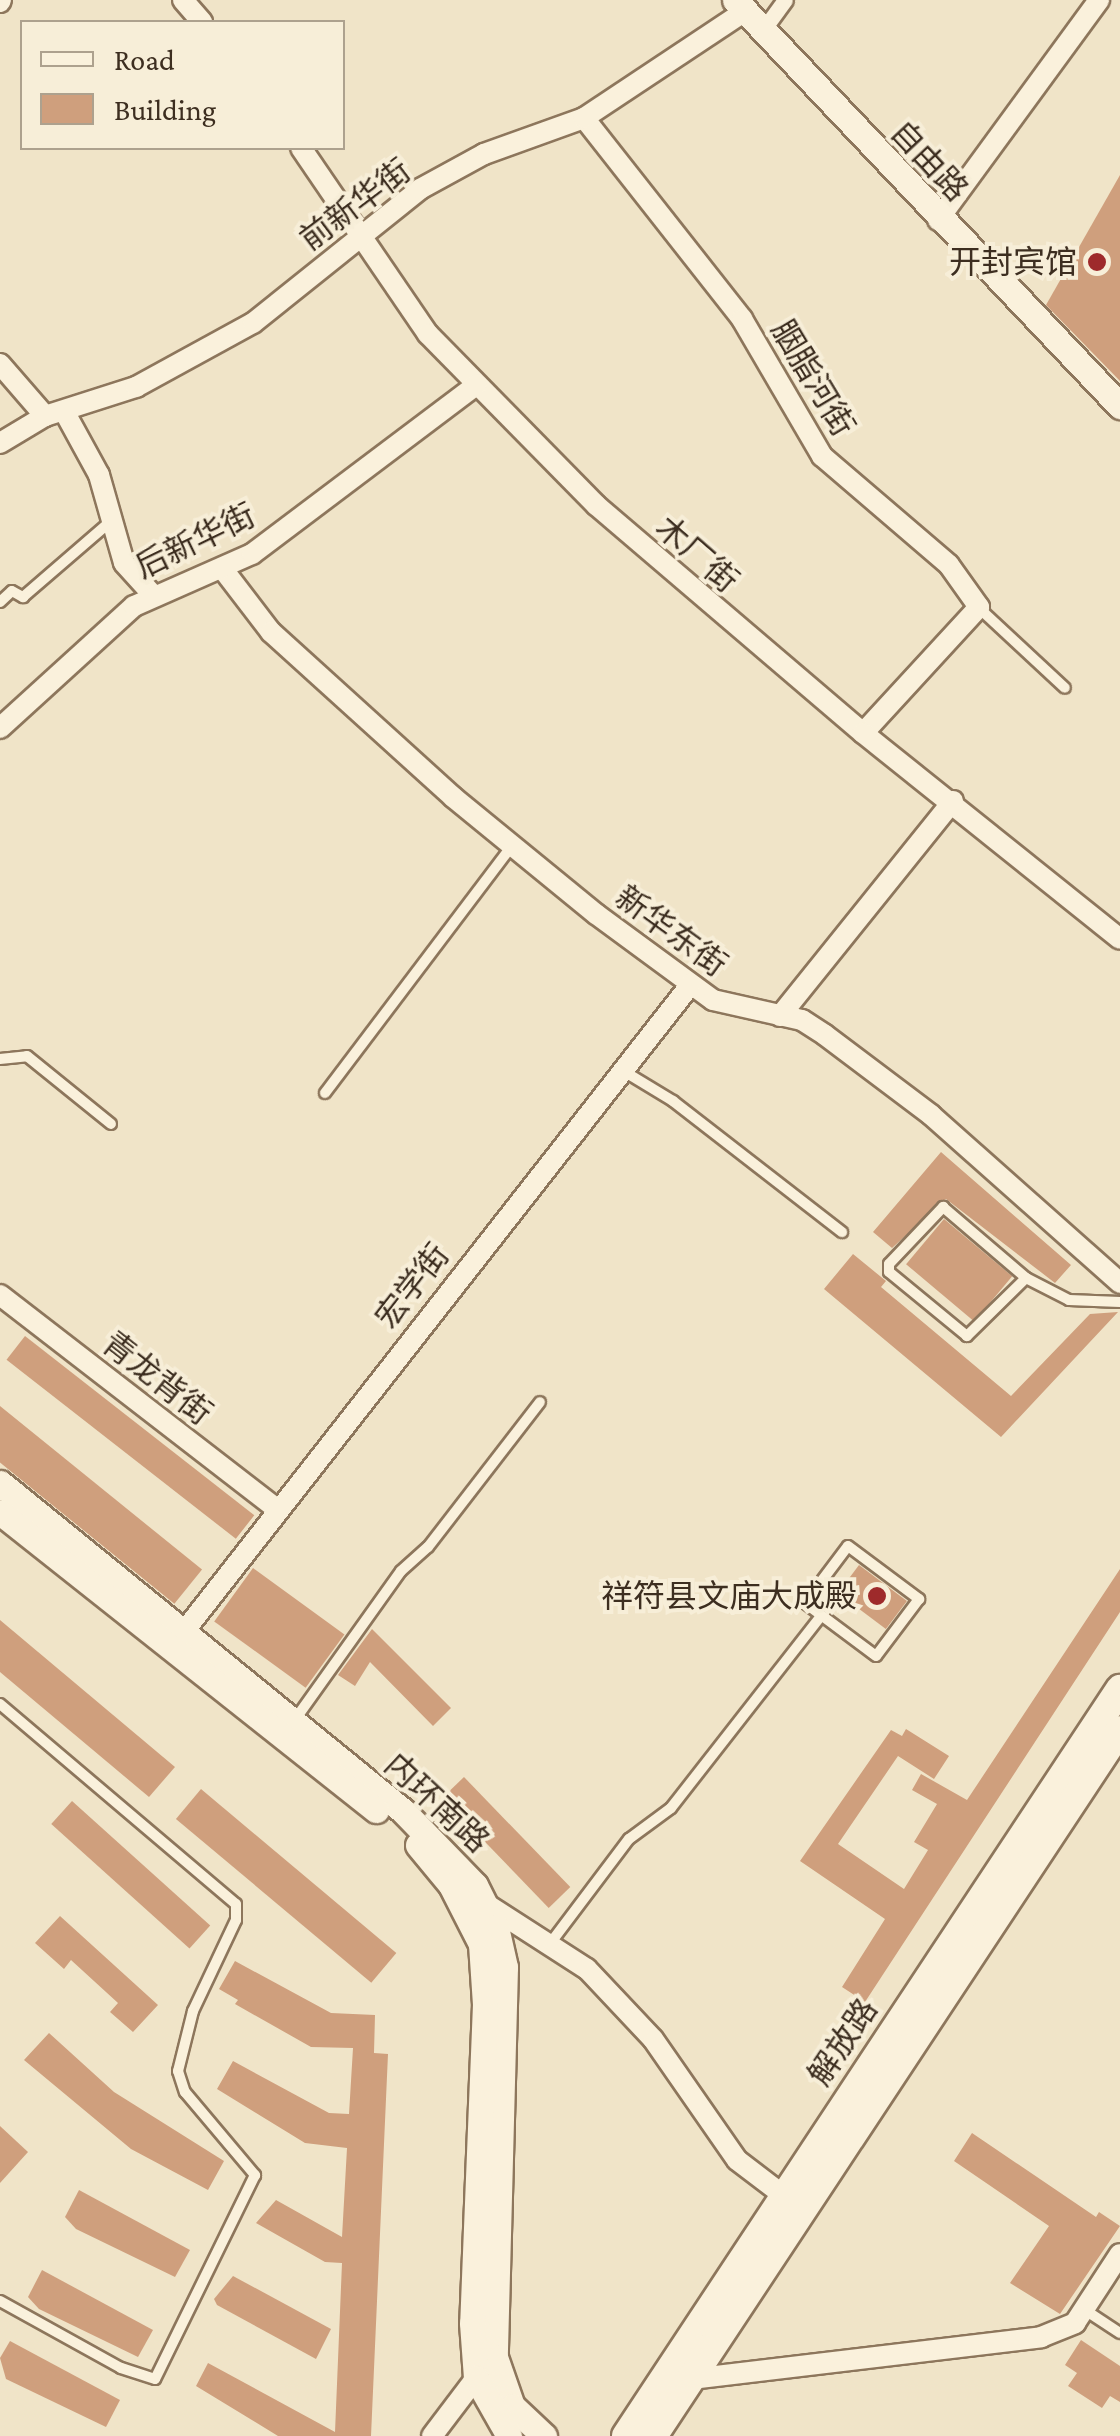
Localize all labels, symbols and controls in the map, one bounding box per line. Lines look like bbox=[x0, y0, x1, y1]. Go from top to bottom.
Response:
legend bbox=[20, 20, 345, 150]
text: Road bbox=[114, 43, 175, 76]
text: Building bbox=[114, 93, 216, 126]
street label: 自由路 bbox=[882, 113, 976, 209]
street label: 前新华街 bbox=[292, 151, 418, 259]
place label: 开封宾馆 bbox=[949, 243, 1077, 281]
marker: 开封宾馆 bbox=[1086, 251, 1108, 273]
street label: 胭脂河街 bbox=[764, 313, 862, 443]
street label: 后新华街 bbox=[129, 496, 261, 586]
street label: 木厂街 bbox=[648, 508, 746, 600]
street label: 新华东街 bbox=[608, 878, 734, 984]
street label: 宏学街 bbox=[367, 1236, 457, 1336]
street label: 青龙背街 bbox=[95, 1323, 219, 1433]
place label: 祥符县文庙大成殿 bbox=[601, 1577, 857, 1615]
marker: 祥符县文庙大成殿 bbox=[866, 1585, 888, 1607]
street label: 内环南路 bbox=[377, 1745, 497, 1861]
street label: 解放路 bbox=[800, 1991, 886, 2093]

